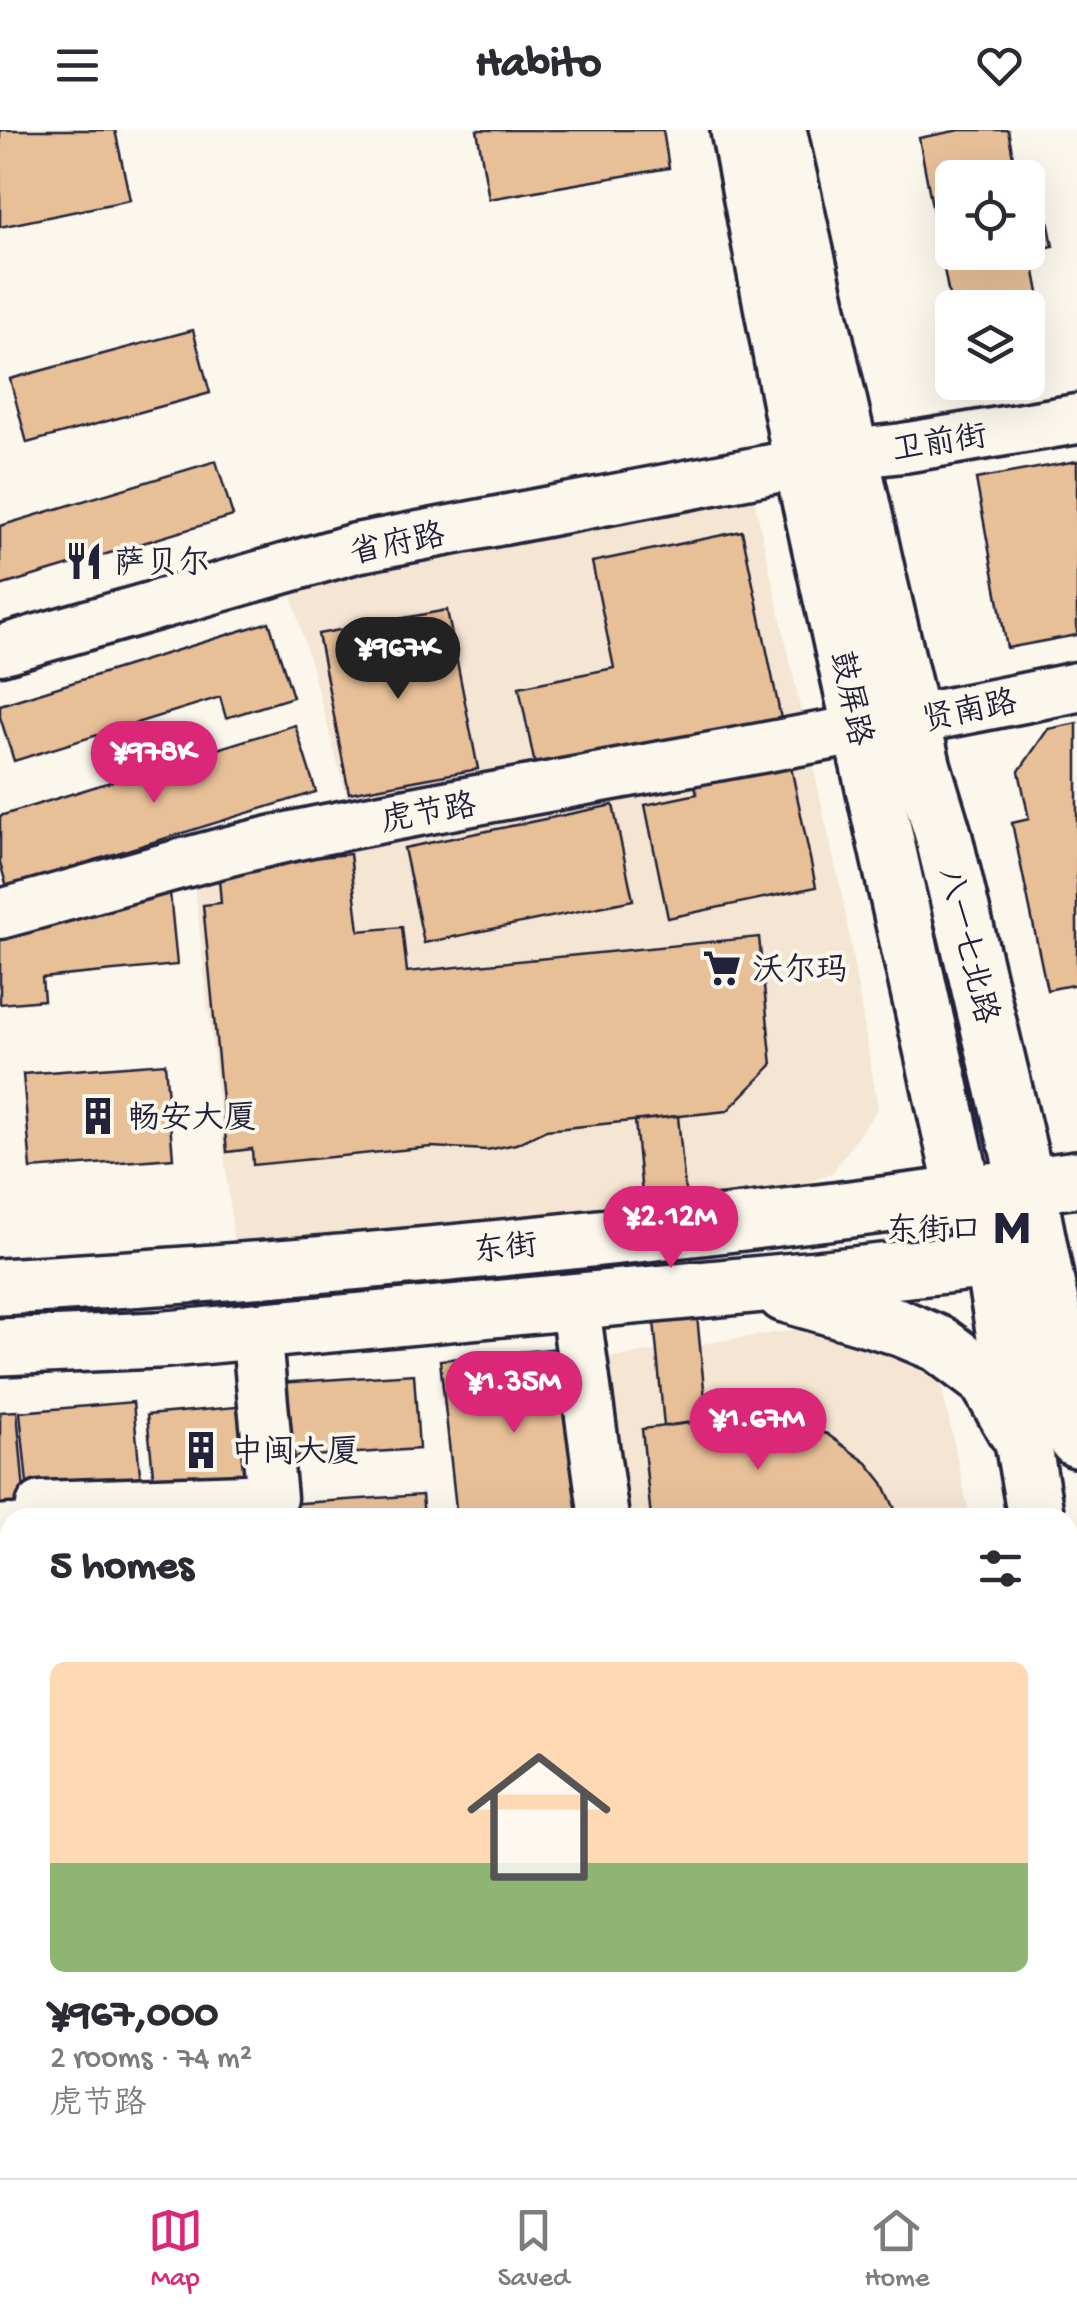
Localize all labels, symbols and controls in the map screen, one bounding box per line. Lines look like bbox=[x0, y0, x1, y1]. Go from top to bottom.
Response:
icon: menu bbox=[50, 38, 105, 93]
icon: heart bbox=[972, 38, 1027, 93]
text: Habito bbox=[476, 39, 601, 92]
map controls bbox=[935, 160, 1045, 400]
button: locate bbox=[935, 160, 1045, 270]
button: layers bbox=[935, 290, 1045, 400]
street label: 卫前街 bbox=[889, 418, 990, 472]
street label: 省府路 bbox=[347, 516, 449, 575]
restaurant icon: 萨贝尔 bbox=[63, 540, 105, 582]
place label: 萨贝尔 bbox=[114, 545, 210, 585]
pin: ¥967K bbox=[328, 617, 468, 702]
text: ¥967K bbox=[357, 630, 439, 668]
street label: 鼓屏路 bbox=[820, 648, 879, 750]
street label: 贤南路 bbox=[919, 683, 1021, 742]
pin: ¥978K bbox=[84, 721, 224, 806]
text: ¥978K bbox=[113, 734, 195, 772]
street label: 虎节路 bbox=[378, 787, 479, 843]
street label: 八一七北路 bbox=[927, 863, 1005, 1028]
supermarket icon: 沃尔玛 bbox=[701, 947, 743, 989]
place label: 沃尔玛 bbox=[752, 952, 848, 992]
building icon: 畅安大厦 bbox=[77, 1095, 119, 1137]
place label: 畅安大厦 bbox=[128, 1101, 256, 1140]
pin: ¥2.12M bbox=[590, 1186, 752, 1271]
text: ¥2.12M bbox=[625, 1199, 717, 1237]
metro station icon: 东街口 bbox=[991, 1207, 1033, 1249]
place label: 东街口 bbox=[886, 1213, 982, 1252]
street label: 东街 bbox=[472, 1228, 539, 1273]
pin: ¥1.35M bbox=[433, 1351, 595, 1436]
text: ¥1.35M bbox=[467, 1364, 561, 1402]
pin: ¥1.67M bbox=[677, 1388, 839, 1473]
text: ¥1.67M bbox=[712, 1401, 804, 1439]
building icon: 中闽大厦 bbox=[180, 1429, 222, 1471]
place label: 中闽大厦 bbox=[231, 1434, 359, 1474]
icon: filters bbox=[973, 1541, 1028, 1596]
text: 5 homes bbox=[50, 1544, 193, 1593]
icon: home bbox=[449, 1727, 629, 1907]
text: ¥967,000 bbox=[50, 1992, 218, 2041]
text: 2 rooms · 74 m² bbox=[50, 2041, 252, 2079]
text: 虎节路 bbox=[50, 2087, 146, 2125]
tab: Map bbox=[148, 2203, 203, 2296]
tab: Saved bbox=[498, 2203, 569, 2296]
tab: Home bbox=[865, 2203, 929, 2296]

